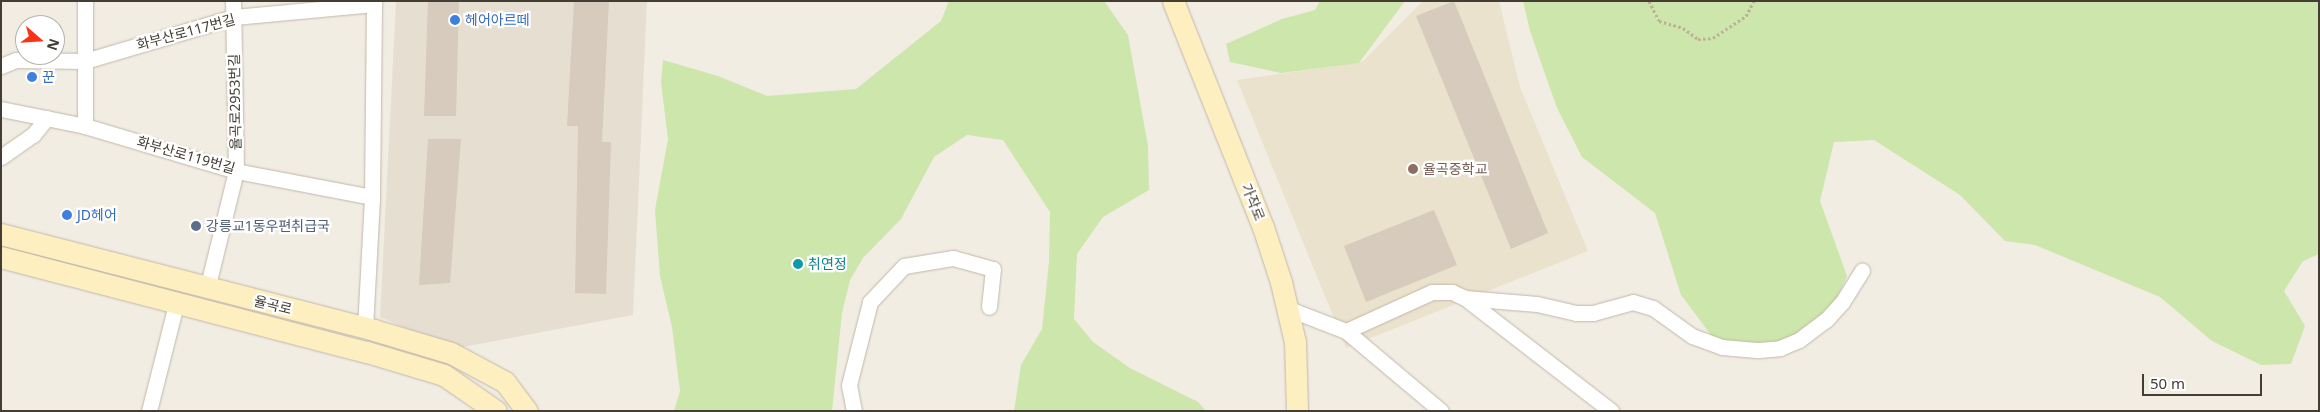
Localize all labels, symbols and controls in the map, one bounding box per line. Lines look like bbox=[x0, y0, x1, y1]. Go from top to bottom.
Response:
street label: 화부산로117번길 bbox=[135, 11, 237, 53]
place label: 헤어아르떼 bbox=[465, 12, 529, 28]
marker: 헤어아르떼 bbox=[449, 14, 461, 26]
north arrow bbox=[15, 15, 65, 65]
text: N bbox=[43, 36, 65, 53]
street label: 율곡로2953번길 bbox=[226, 54, 244, 150]
place label: 꾼 bbox=[42, 69, 55, 85]
marker: 꾼 bbox=[26, 71, 38, 83]
street label: 화부산로119번길 bbox=[135, 133, 237, 177]
place label: 율곡중학교 bbox=[1423, 161, 1487, 177]
marker: 율곡중학교 bbox=[1407, 163, 1419, 175]
street label: 가작로 bbox=[1238, 181, 1268, 223]
place label: JD헤어 bbox=[77, 207, 117, 223]
marker: JD헤어 bbox=[61, 209, 73, 221]
place label: 강릉교1동우편취급국 bbox=[206, 218, 330, 234]
marker: 강릉교1동우편취급국 bbox=[190, 220, 202, 232]
place label: 취연정 bbox=[808, 256, 847, 272]
marker: 취연정 bbox=[792, 258, 804, 270]
street label: 율곡로 bbox=[252, 292, 294, 318]
scale bar bbox=[2145, 364, 2265, 396]
text: 50 m bbox=[2150, 373, 2185, 393]

